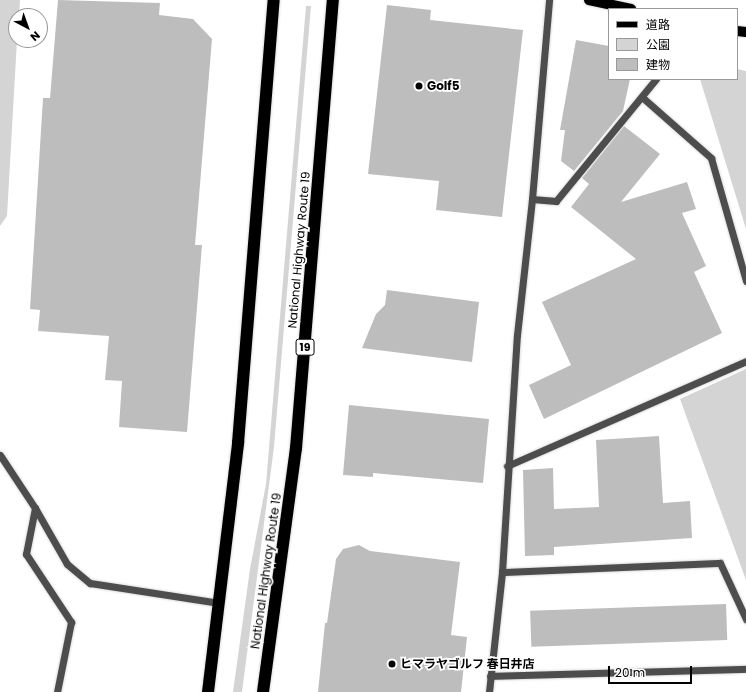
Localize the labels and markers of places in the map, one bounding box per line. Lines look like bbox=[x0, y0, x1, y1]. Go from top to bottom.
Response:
place label: Golf5 bbox=[427, 79, 459, 93]
marker: Golf5 bbox=[414, 81, 424, 91]
place label: ヒマラヤゴルフ 春日井店 bbox=[400, 657, 535, 671]
marker: ヒマラヤゴルフ 春日井店 bbox=[387, 659, 397, 669]

